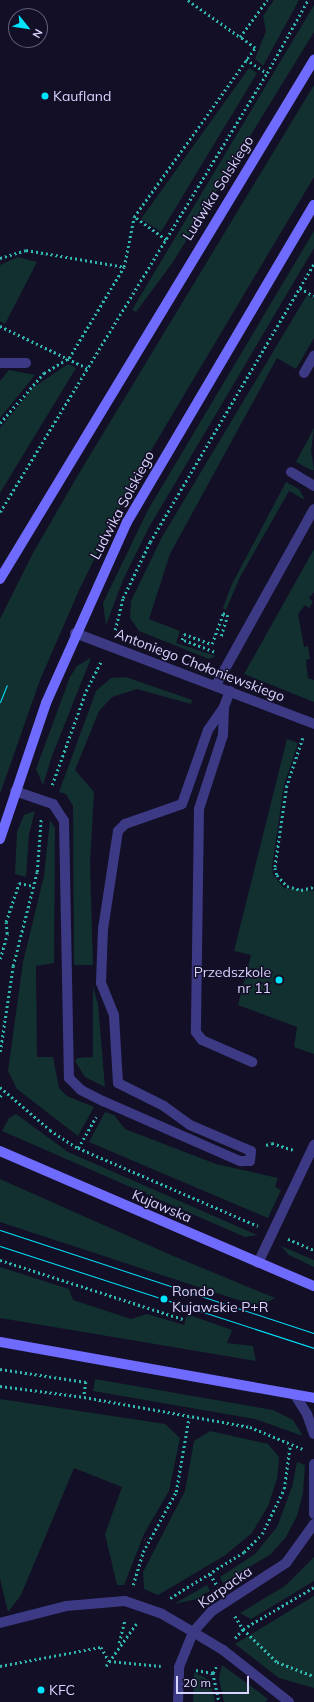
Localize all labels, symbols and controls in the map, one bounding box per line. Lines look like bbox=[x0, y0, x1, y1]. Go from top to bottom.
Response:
north arrow bbox=[8, 8, 48, 48]
text: N bbox=[29, 26, 46, 41]
place label: Kaufland bbox=[53, 88, 111, 104]
marker: Kaufland bbox=[40, 91, 50, 101]
street label: Ludwika Solskiego bbox=[179, 133, 257, 243]
street label: Ludwika Solskiego bbox=[86, 448, 158, 562]
street label: Antoniego Chołoniewskiego bbox=[113, 625, 287, 705]
place label: Przedszkole nr 11 bbox=[194, 964, 271, 996]
marker: Przedszkole nr 11 bbox=[274, 975, 284, 985]
street label: Kujawska bbox=[130, 1186, 194, 1226]
place label: Rondo Kujawskie P+R bbox=[172, 1283, 268, 1316]
marker: Rondo Kujawskie P+R bbox=[159, 1294, 169, 1304]
street label: Karpacka bbox=[195, 1562, 255, 1612]
scale bar bbox=[178, 1668, 251, 1694]
text: 20 m bbox=[183, 1675, 211, 1690]
place label: KFC bbox=[49, 1682, 75, 1698]
marker: KFC bbox=[36, 1685, 46, 1695]

